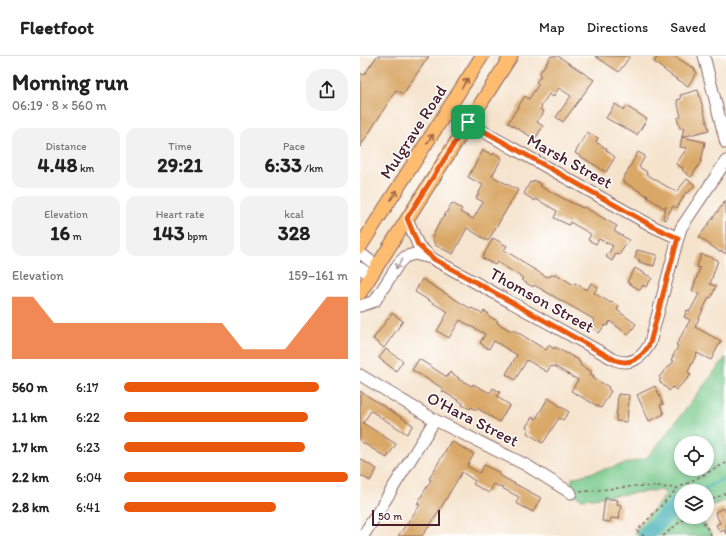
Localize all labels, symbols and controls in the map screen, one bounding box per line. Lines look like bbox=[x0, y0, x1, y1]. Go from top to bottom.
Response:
text: Fleetfoot bbox=[20, 16, 94, 39]
text: Map bbox=[539, 19, 565, 36]
text: Directions bbox=[587, 19, 648, 36]
text: Saved bbox=[670, 19, 706, 36]
text: Morning run bbox=[12, 69, 128, 96]
button: share bbox=[306, 69, 348, 111]
one-way arrow bbox=[461, 78, 469, 89]
street label: Mulgrave Road bbox=[375, 81, 451, 183]
text: 06:19 · 8 × 560 m bbox=[12, 98, 107, 113]
pin bbox=[451, 105, 485, 139]
icon: arrive bbox=[457, 111, 479, 133]
street label: Marsh Street bbox=[524, 129, 616, 193]
one-way arrow bbox=[426, 133, 434, 145]
text: Distance bbox=[45, 140, 87, 153]
text: Time bbox=[168, 140, 192, 153]
text: Pace bbox=[283, 140, 305, 153]
text: 4.48 bbox=[38, 153, 77, 177]
text: 29:21 bbox=[157, 153, 203, 177]
text: 6:33 bbox=[265, 153, 302, 177]
text: km bbox=[77, 162, 94, 175]
text: /km bbox=[302, 162, 323, 175]
one-way arrow bbox=[390, 190, 398, 201]
text: Elevation bbox=[44, 208, 88, 221]
text: Heart rate bbox=[156, 208, 204, 221]
text: kcal bbox=[284, 208, 304, 221]
text: 16 bbox=[50, 221, 70, 245]
text: 143 bbox=[152, 221, 185, 245]
text: 328 bbox=[278, 221, 310, 245]
text: m bbox=[70, 230, 82, 243]
text: bpm bbox=[185, 230, 208, 243]
one-way arrow bbox=[395, 258, 403, 269]
street label: Thomson Street bbox=[486, 263, 598, 337]
text: Elevation bbox=[12, 268, 64, 283]
text: 159–161 m bbox=[288, 268, 348, 283]
text: 560 m bbox=[12, 380, 48, 395]
text: 6:17 bbox=[76, 380, 99, 395]
street label: O'Hara Street bbox=[424, 387, 522, 451]
text: 1.1 km bbox=[12, 410, 47, 425]
text: 6:22 bbox=[76, 410, 100, 425]
map controls bbox=[674, 436, 714, 524]
button: locate bbox=[674, 436, 714, 476]
text: 1.7 km bbox=[12, 440, 48, 455]
text: 6:23 bbox=[76, 440, 100, 455]
text: 2.2 km bbox=[12, 470, 49, 485]
text: 6:04 bbox=[76, 470, 102, 485]
button: layers bbox=[674, 484, 714, 524]
text: 2.8 km bbox=[12, 500, 49, 515]
text: 6:41 bbox=[76, 500, 100, 515]
scale bar bbox=[372, 508, 440, 527]
text: 50 m bbox=[378, 510, 402, 523]

